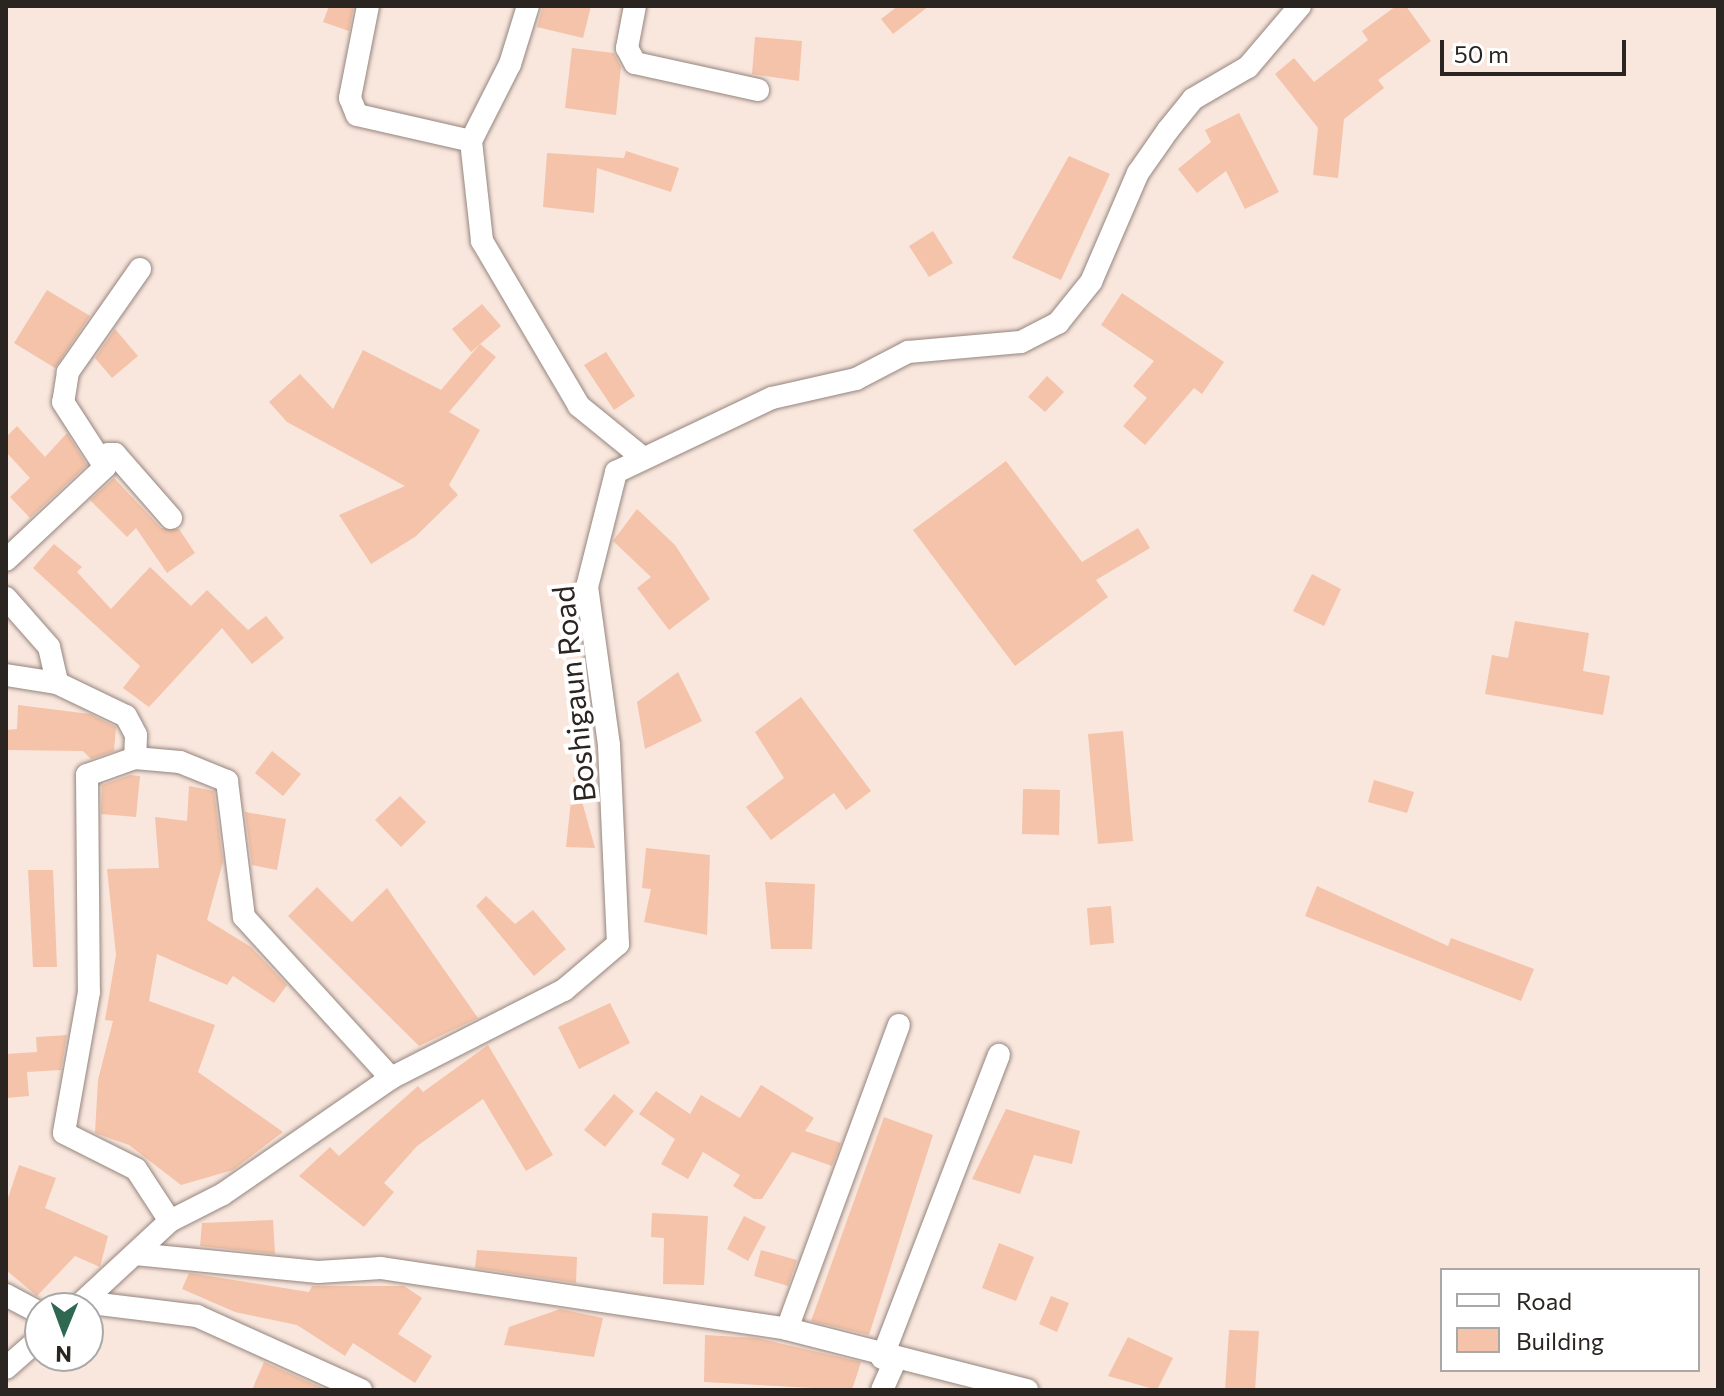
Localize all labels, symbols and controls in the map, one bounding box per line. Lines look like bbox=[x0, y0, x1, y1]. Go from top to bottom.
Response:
scale bar bbox=[1444, 24, 1630, 74]
text: 50 m bbox=[1454, 39, 1509, 68]
street label: Boshigaun Road bbox=[544, 584, 602, 804]
legend bbox=[1440, 1268, 1700, 1372]
text: Road bbox=[1516, 1286, 1572, 1315]
north arrow bbox=[24, 1292, 104, 1372]
text: Building bbox=[1516, 1326, 1604, 1355]
text: N bbox=[55, 1341, 72, 1368]

